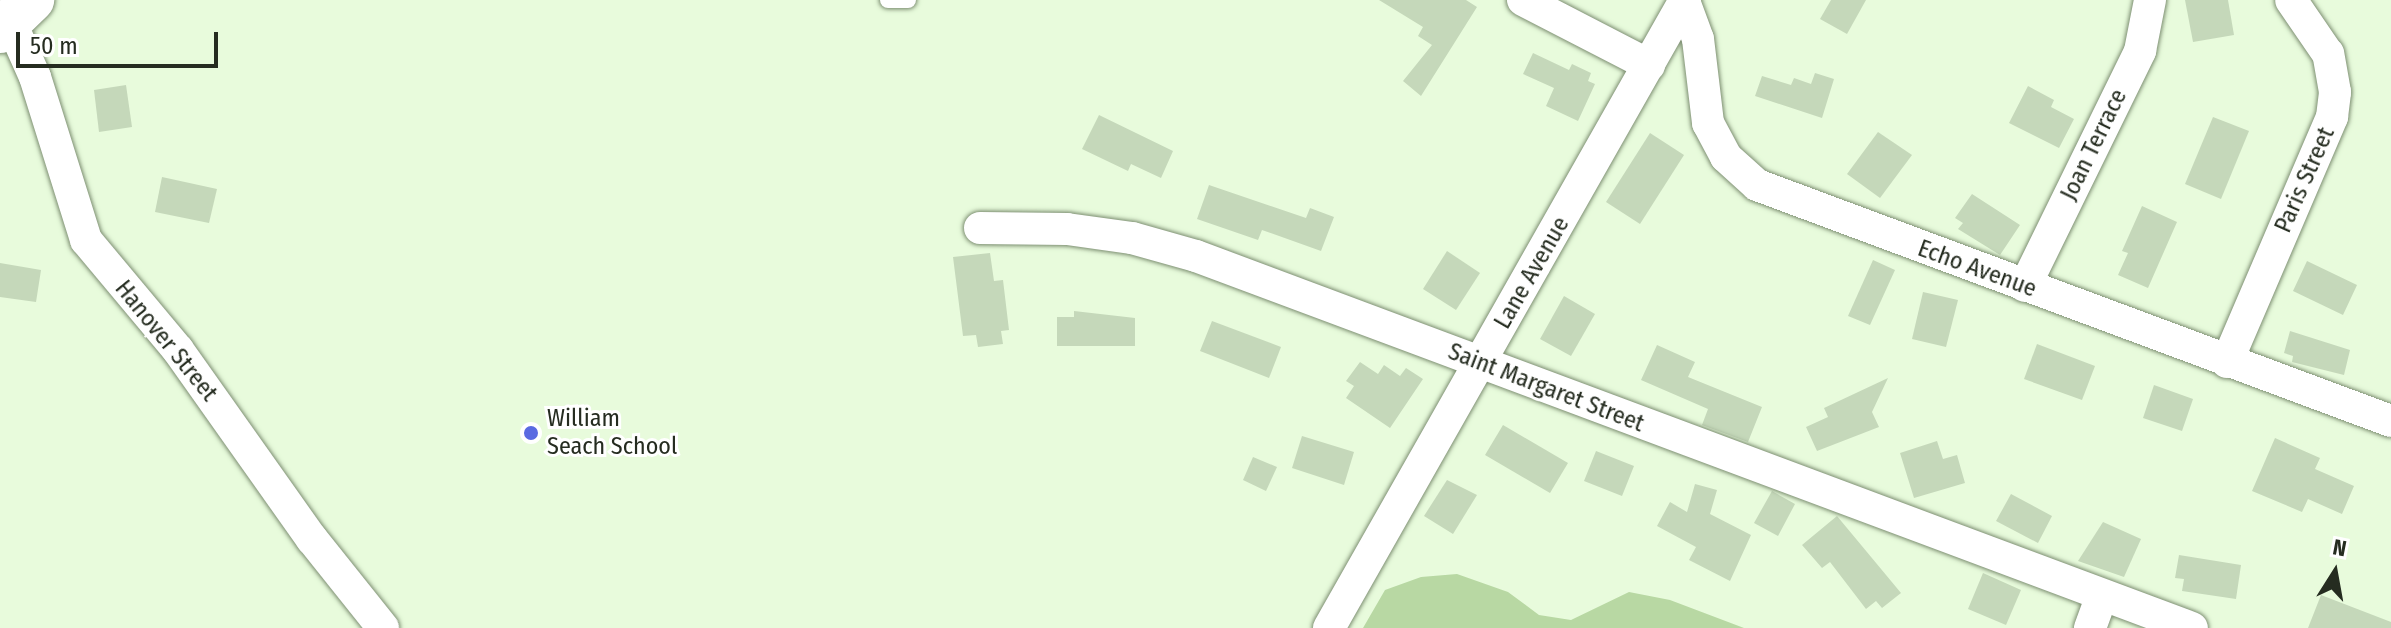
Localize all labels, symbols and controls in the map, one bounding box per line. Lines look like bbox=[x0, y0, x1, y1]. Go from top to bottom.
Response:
scale bar bbox=[20, 16, 222, 66]
text: 50 m bbox=[30, 32, 78, 60]
street label: Joan Terrace bbox=[2055, 85, 2133, 205]
street label: Paris Street bbox=[2269, 123, 2341, 237]
street label: Lane Avenue bbox=[1488, 212, 1576, 334]
street label: Echo Avenue bbox=[1914, 234, 2040, 304]
street label: Hanover Street bbox=[109, 275, 223, 407]
street label: Saint Margaret Street bbox=[1444, 337, 1648, 439]
place label: William Seach School bbox=[547, 405, 677, 461]
marker: William Seach School bbox=[522, 424, 540, 442]
north arrow bbox=[2295, 532, 2375, 612]
text: N bbox=[2331, 533, 2349, 562]

